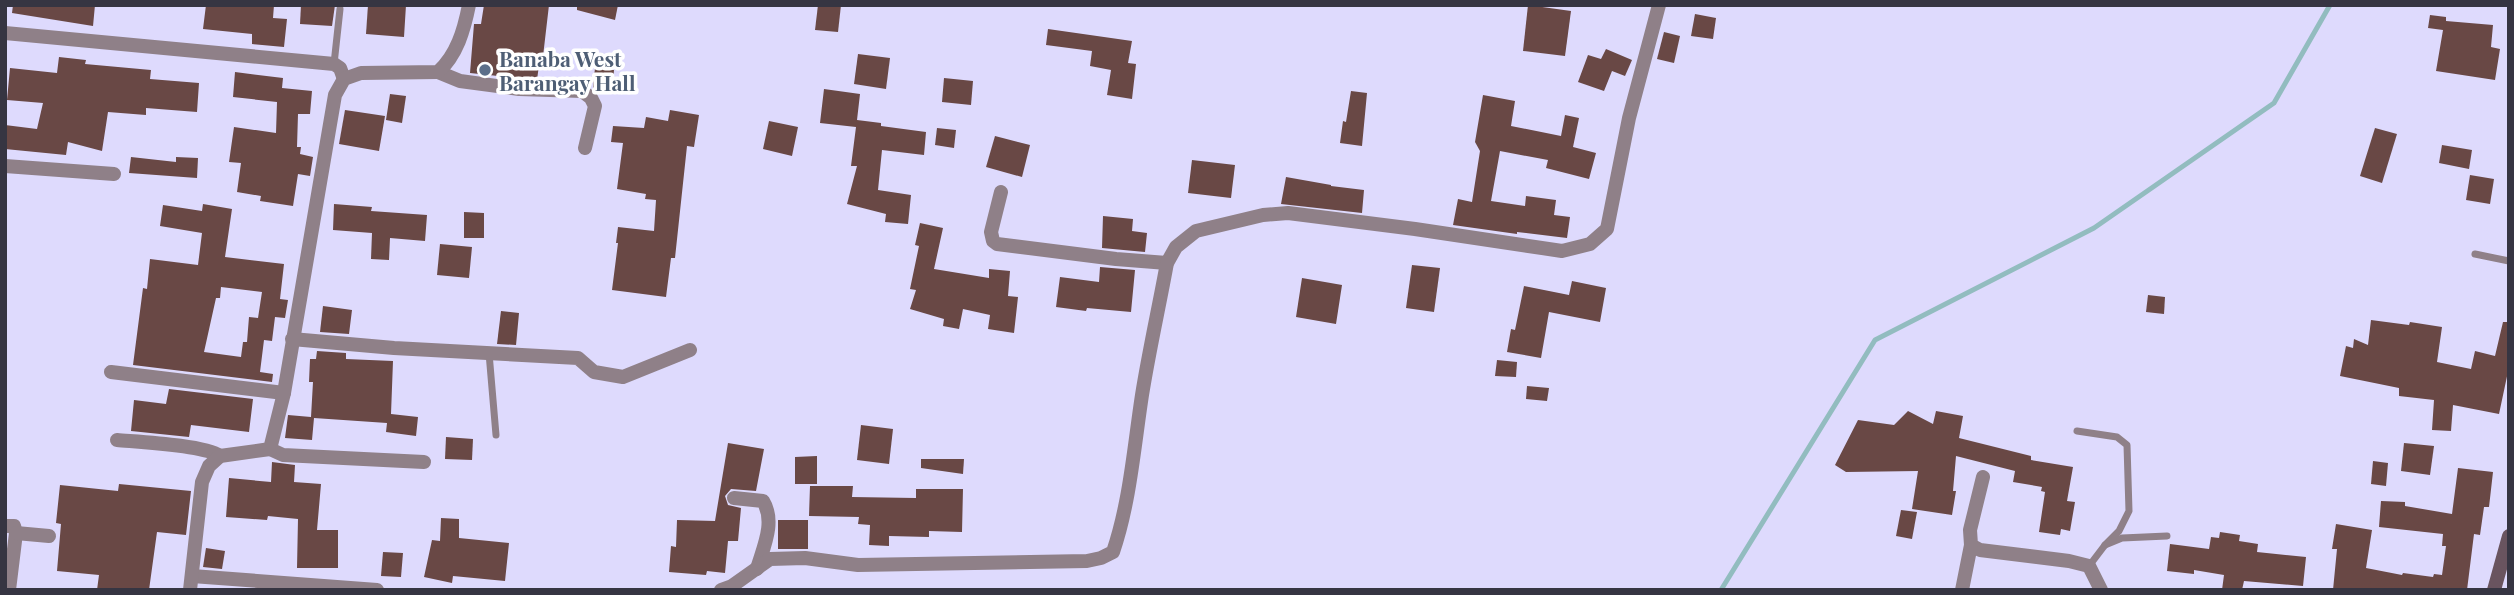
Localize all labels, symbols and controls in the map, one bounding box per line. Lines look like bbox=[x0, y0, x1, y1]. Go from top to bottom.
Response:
place label: Banaba West Barangay Hall bbox=[499, 44, 636, 96]
marker: Banaba West Barangay Hall bbox=[477, 62, 493, 78]

